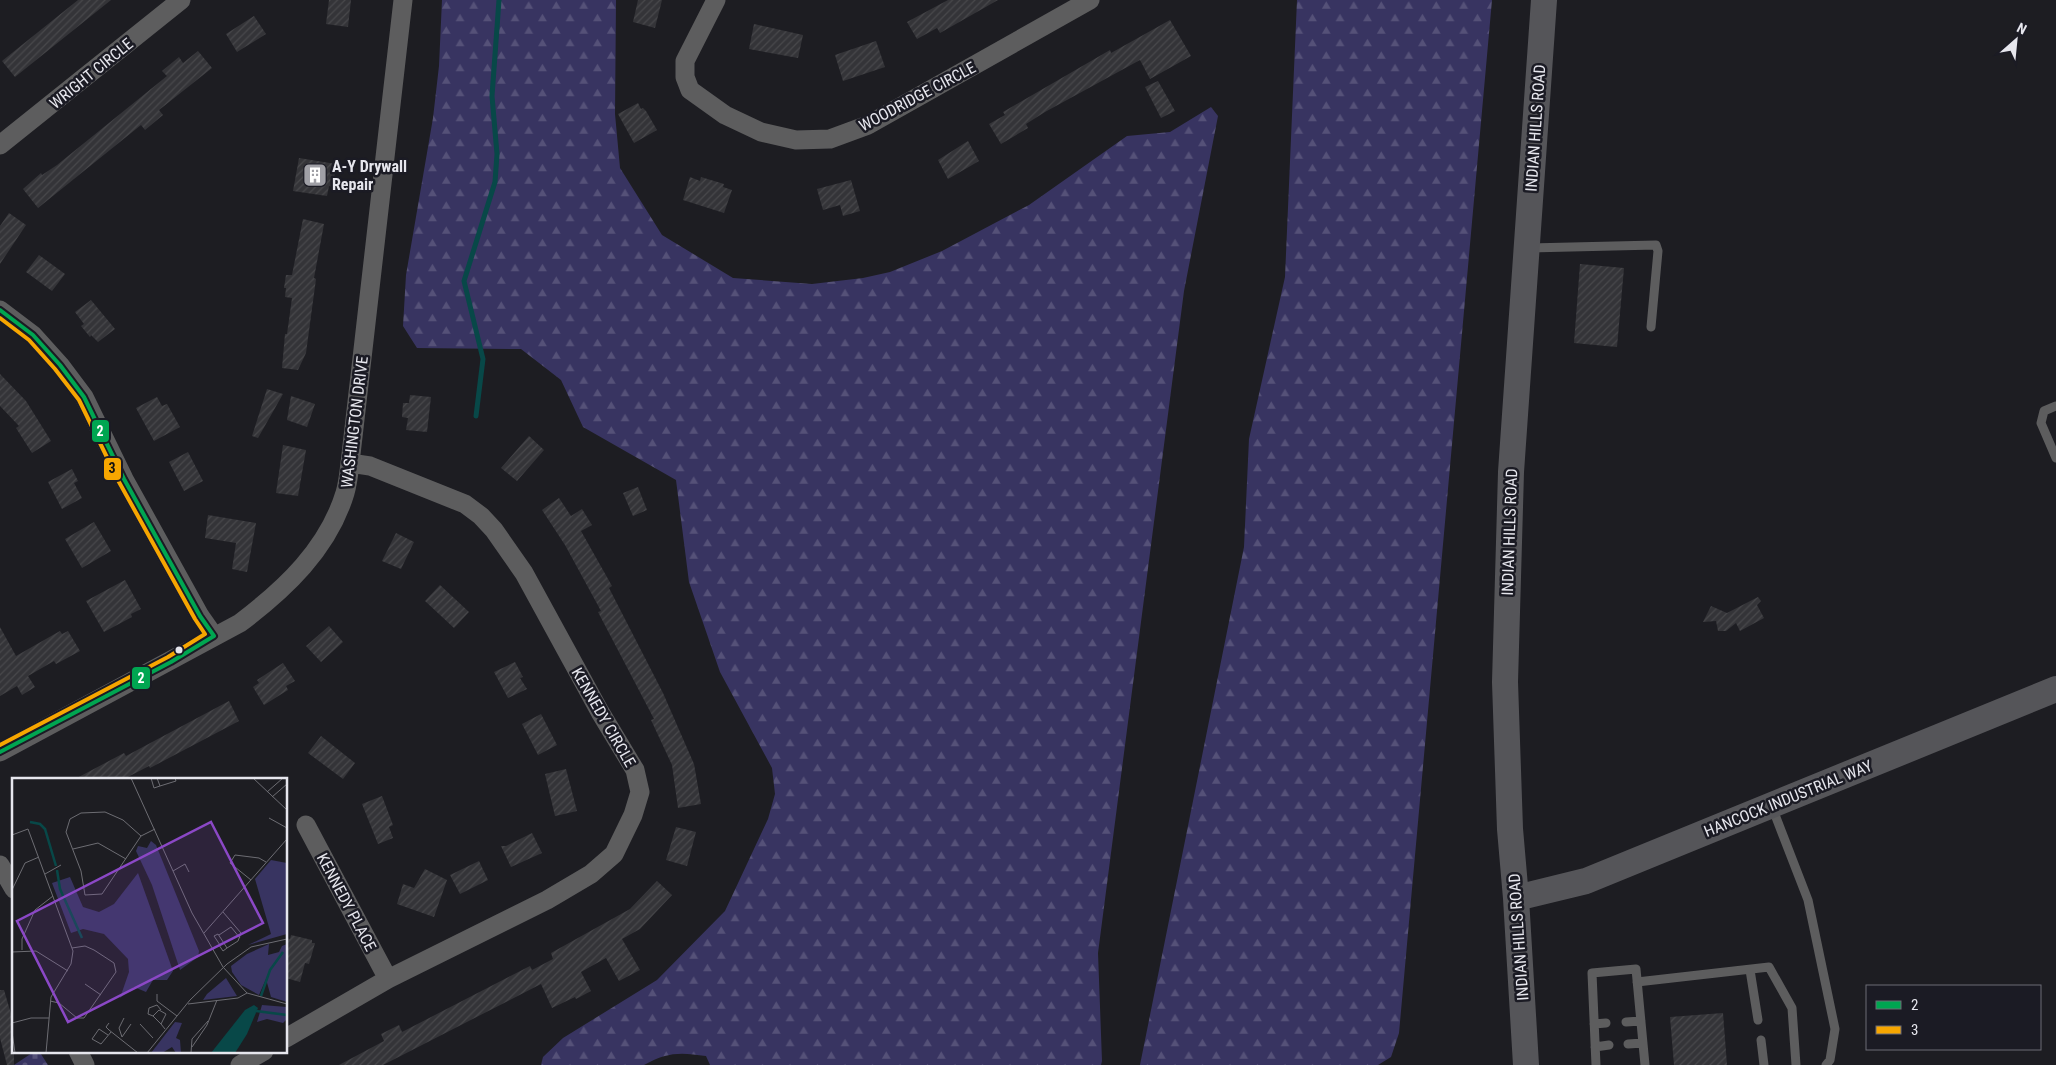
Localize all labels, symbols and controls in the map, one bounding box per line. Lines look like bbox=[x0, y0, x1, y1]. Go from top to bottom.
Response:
north arrow bbox=[1991, 15, 2041, 65]
text: N bbox=[2014, 19, 2029, 37]
street label: WRIGHT CIRCLE bbox=[46, 34, 137, 113]
street label: WOODRIDGE CIRCLE bbox=[856, 58, 979, 135]
street label: INDIAN HILLS ROAD bbox=[1522, 64, 1549, 192]
place label: A-Y Drywall Repair bbox=[332, 157, 407, 194]
building icon: A-Y Drywall Repair bbox=[302, 162, 328, 188]
street label: WASHINGTON DRIVE bbox=[337, 355, 372, 489]
line badge: 2 bbox=[91, 419, 110, 443]
text: 2 bbox=[96, 423, 104, 439]
line badge: 3 bbox=[103, 457, 122, 481]
text: 3 bbox=[108, 460, 116, 476]
street label: INDIAN HILLS ROAD bbox=[1498, 468, 1521, 596]
unlabelled marker bbox=[174, 645, 184, 655]
street label: KENNEDY CIRCLE bbox=[567, 664, 640, 770]
line badge: 2 bbox=[131, 666, 151, 690]
text: 2 bbox=[137, 670, 145, 686]
street label: HANCOCK INDUSTRIAL WAY bbox=[1701, 756, 1876, 841]
inset map bbox=[12, 778, 288, 1052]
street label: KENNEDY PLACE bbox=[313, 850, 380, 954]
street label: INDIAN HILLS ROAD bbox=[1505, 873, 1532, 1001]
legend bbox=[1866, 985, 2041, 1050]
text: 2 bbox=[1911, 996, 1918, 1014]
text: 3 bbox=[1911, 1021, 1918, 1039]

